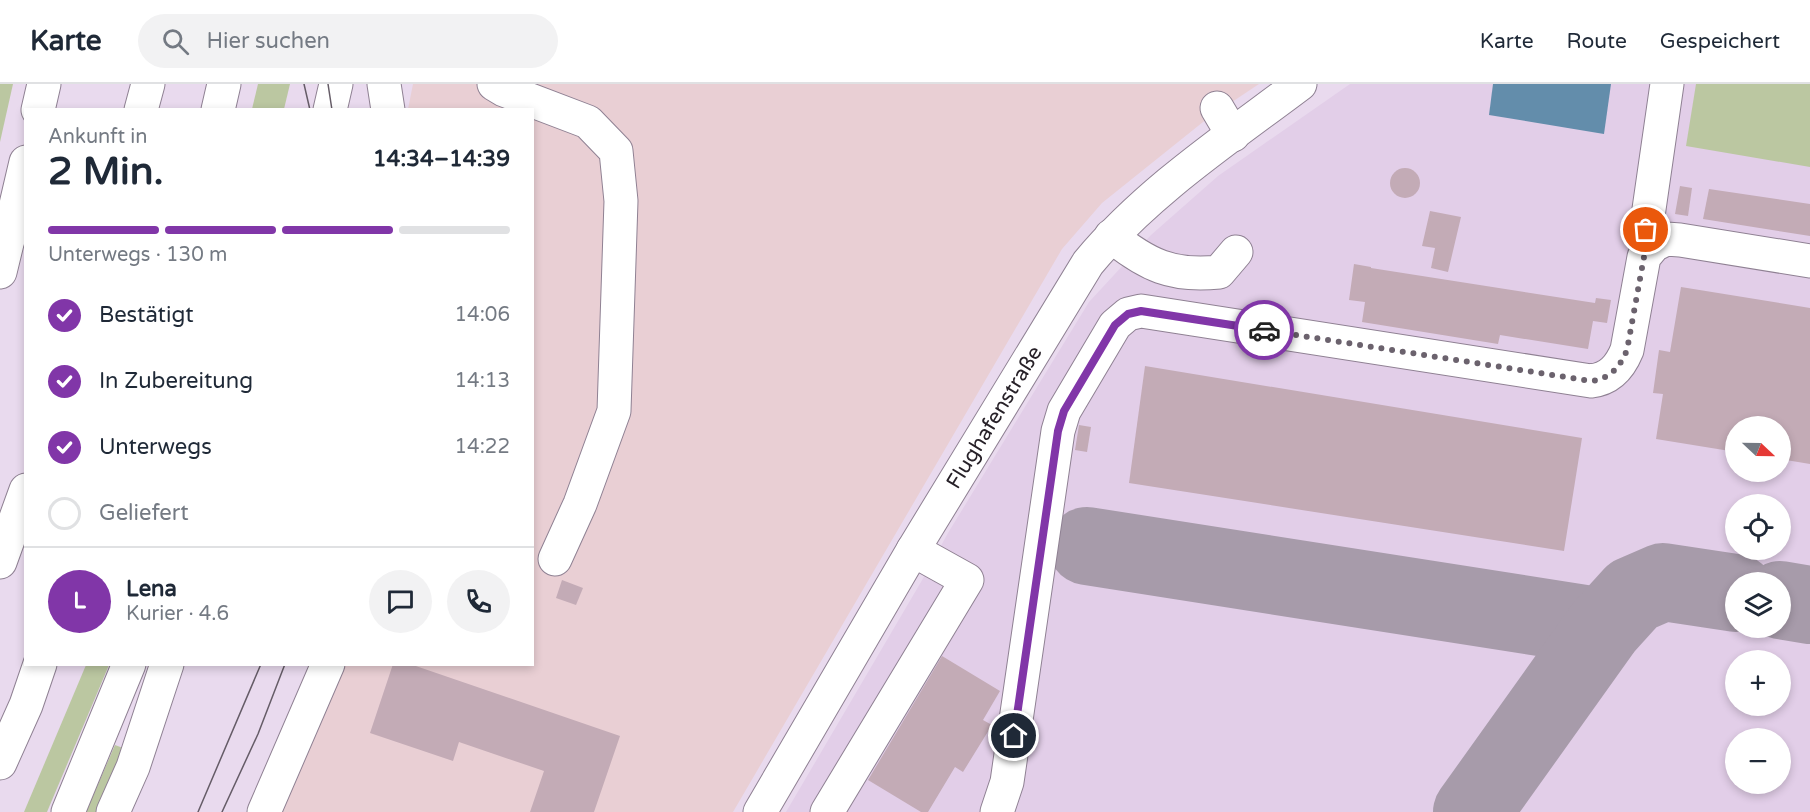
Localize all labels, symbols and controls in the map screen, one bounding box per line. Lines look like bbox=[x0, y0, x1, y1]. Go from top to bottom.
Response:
search box bbox=[138, 14, 558, 68]
text: Karte bbox=[30, 24, 102, 58]
icon: search bbox=[159, 25, 192, 58]
text: Hier suchen bbox=[207, 28, 330, 54]
text: Karte bbox=[1480, 29, 1534, 54]
text: Route bbox=[1567, 29, 1627, 54]
text: Gespeichert bbox=[1660, 29, 1780, 54]
text: Ankunft in bbox=[48, 125, 147, 149]
text: 14:34–14:39 bbox=[373, 146, 510, 172]
text: 2 Min. bbox=[48, 148, 164, 195]
pin bbox=[1620, 204, 1671, 255]
icon: bag bbox=[1629, 213, 1662, 246]
text: Unterwegs · 130 m bbox=[48, 243, 227, 267]
icon: check bbox=[48, 299, 81, 332]
courier bbox=[1234, 300, 1294, 360]
text: Bestätigt bbox=[99, 302, 194, 328]
text: 14:06 bbox=[455, 303, 510, 327]
icon: car bbox=[1248, 314, 1281, 347]
street label: Flughafenstraße bbox=[941, 341, 1048, 493]
icon: check bbox=[48, 365, 81, 398]
text: In Zubereitung bbox=[99, 368, 253, 394]
text: 14:13 bbox=[455, 369, 510, 393]
north arrow bbox=[1725, 416, 1791, 482]
map controls bbox=[1725, 416, 1791, 794]
icon: check bbox=[48, 431, 81, 464]
text: Unterwegs bbox=[99, 434, 212, 460]
text: 14:22 bbox=[455, 435, 510, 459]
button: locate bbox=[1725, 494, 1791, 560]
text: Geliefert bbox=[99, 500, 189, 526]
button: chat bbox=[369, 570, 432, 633]
button: phone bbox=[447, 570, 510, 633]
button: layers bbox=[1725, 572, 1791, 638]
text: Lena bbox=[126, 576, 177, 602]
text: L bbox=[73, 588, 86, 614]
text: Kurier · 4.6 bbox=[126, 602, 229, 626]
button: + bbox=[1725, 650, 1791, 716]
pin bbox=[988, 710, 1039, 761]
icon: home bbox=[997, 719, 1030, 752]
button: − bbox=[1725, 728, 1791, 794]

